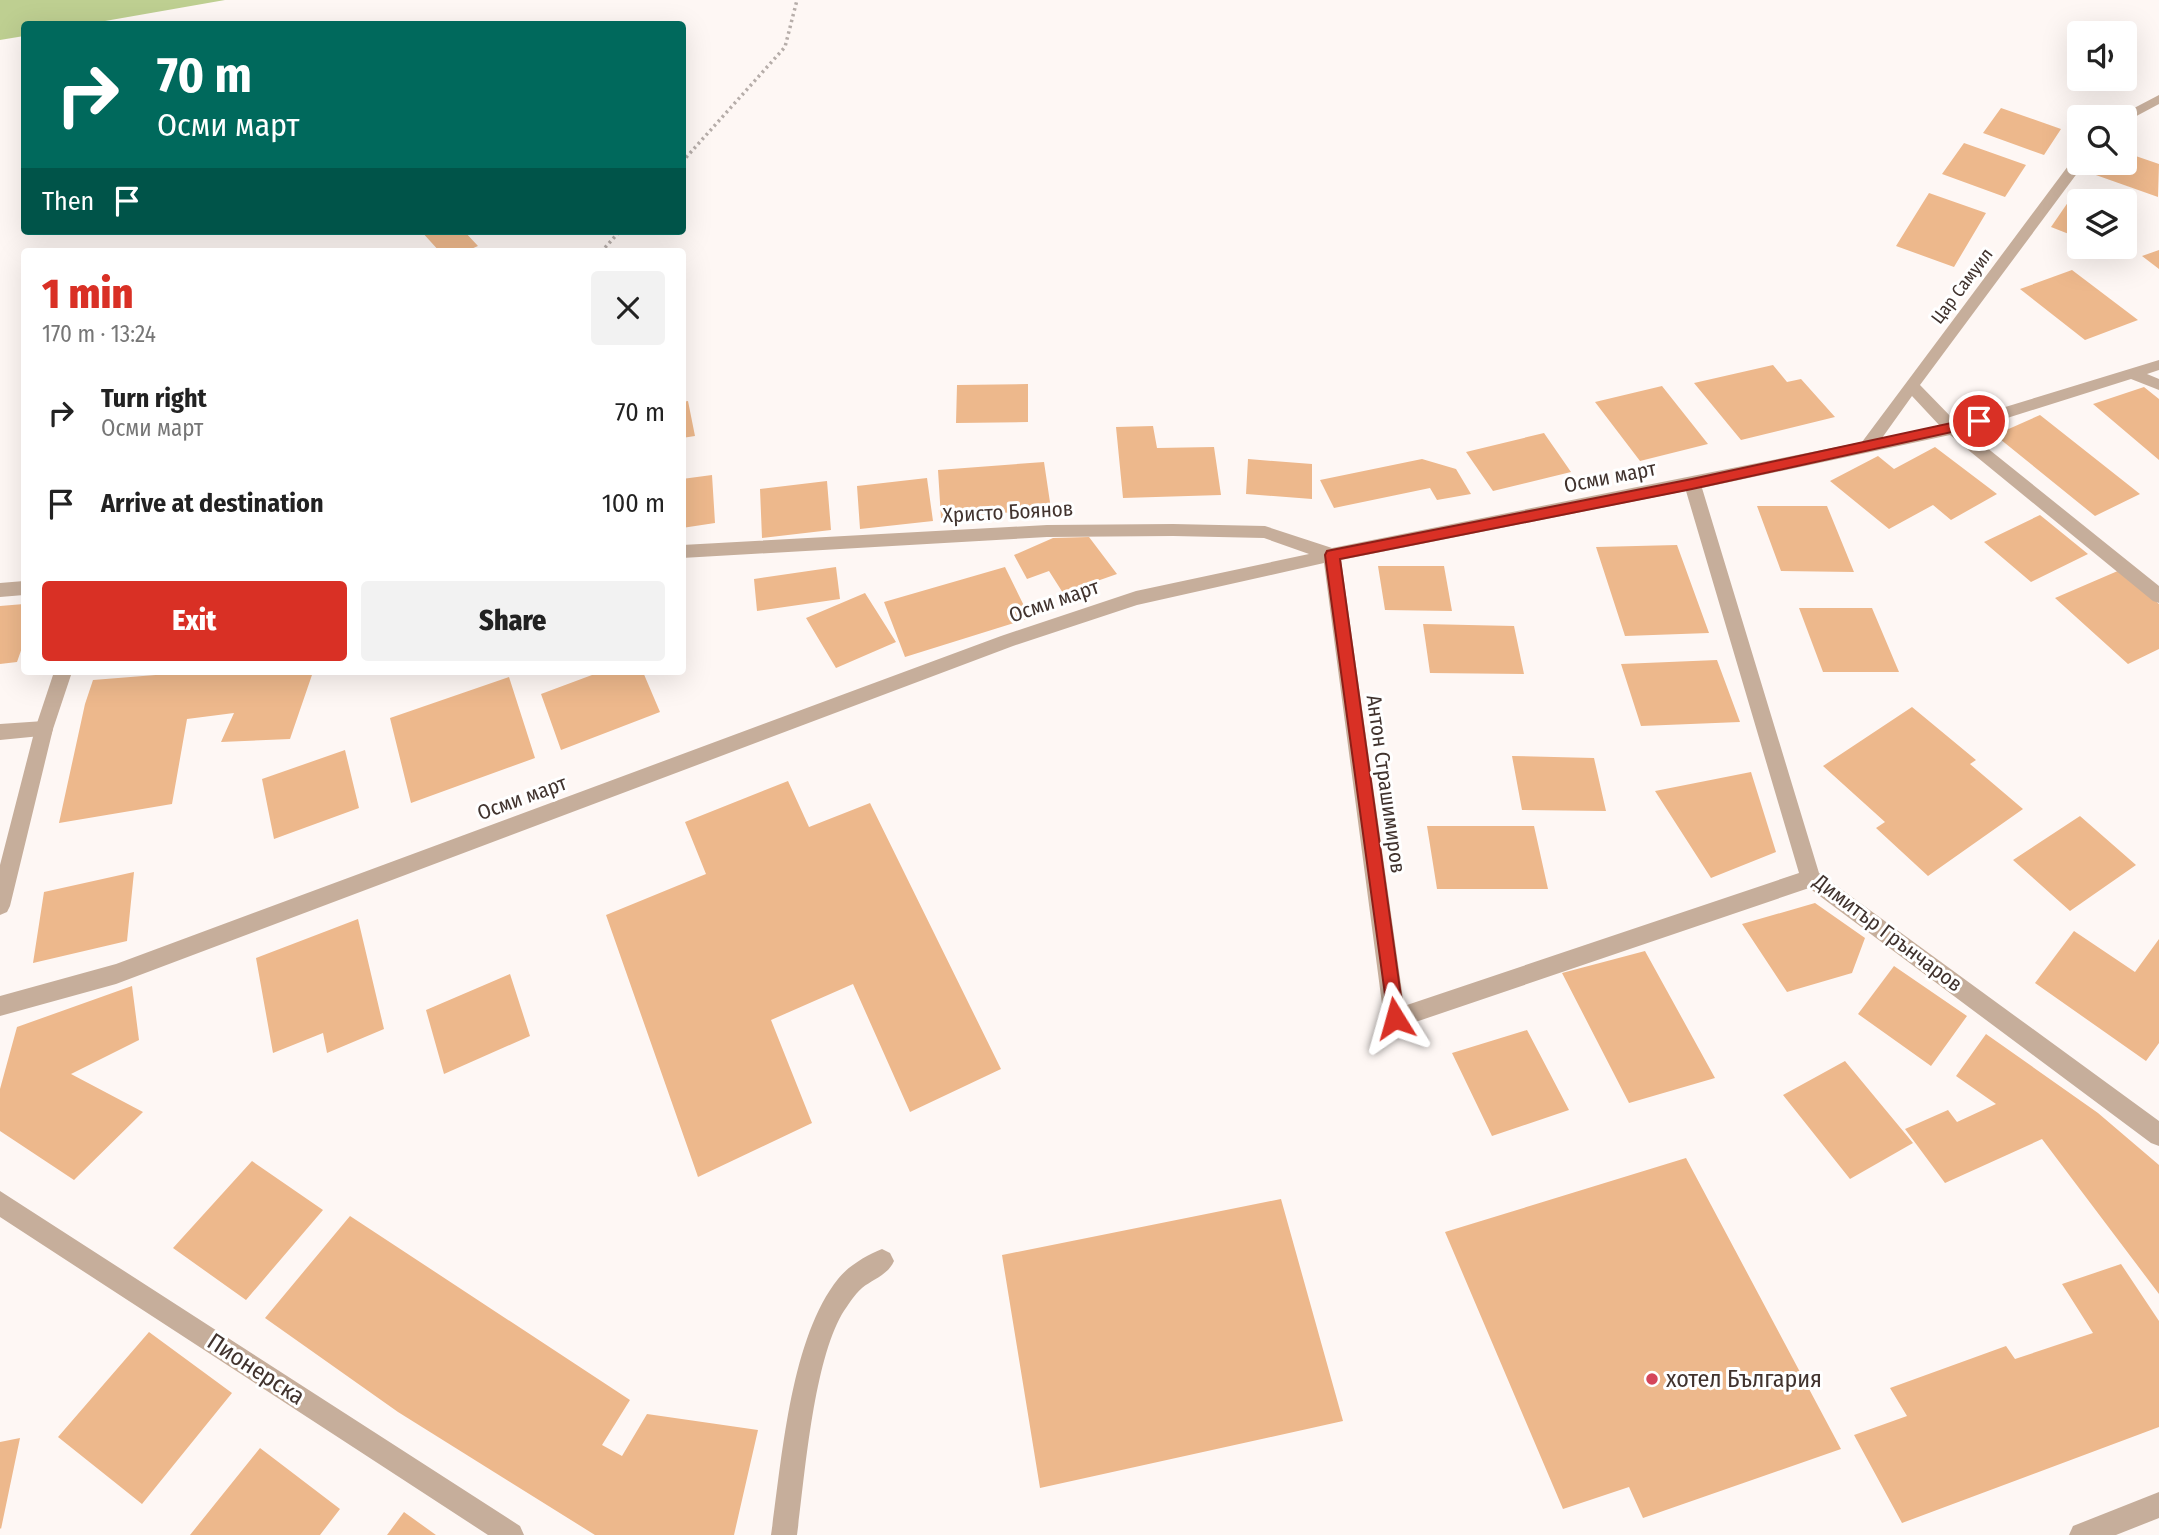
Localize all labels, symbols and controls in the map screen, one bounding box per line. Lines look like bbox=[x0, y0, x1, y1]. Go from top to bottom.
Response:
map controls bbox=[2067, 21, 2137, 259]
button: sound bbox=[2067, 21, 2137, 91]
text: 70 m bbox=[157, 46, 252, 105]
icon: right bbox=[42, 49, 133, 140]
button: search bbox=[2067, 105, 2137, 175]
text: Осми март bbox=[157, 106, 299, 144]
icon: arrive bbox=[108, 182, 146, 220]
text: Then bbox=[42, 186, 94, 217]
button: layers bbox=[2067, 189, 2137, 259]
street label: Цар Самуил bbox=[1926, 244, 1998, 328]
text: 1 min bbox=[42, 269, 133, 319]
button: close bbox=[591, 271, 665, 345]
text: 170 m · 13:24 bbox=[42, 320, 156, 348]
text: Turn right bbox=[101, 383, 207, 414]
pin bbox=[1949, 391, 2009, 451]
icon: right bbox=[42, 394, 80, 432]
text: 70 m bbox=[615, 397, 665, 428]
icon: arrive bbox=[1960, 402, 1998, 440]
text: Осми март bbox=[101, 414, 203, 442]
street label: Осми март bbox=[1562, 455, 1659, 499]
icon: arrive bbox=[42, 485, 80, 523]
text: Arrive at destination bbox=[101, 488, 324, 519]
text: 100 m bbox=[602, 488, 665, 519]
street label: Христо Боянов bbox=[942, 496, 1074, 528]
street label: Осми март bbox=[1006, 573, 1103, 629]
button: Exit bbox=[42, 581, 347, 661]
button: Share bbox=[361, 581, 665, 661]
street label: Антон Страшимиров bbox=[1361, 693, 1411, 875]
street label: Осми март bbox=[474, 770, 571, 826]
street label: Димитър Грънчаров bbox=[1808, 868, 1968, 997]
position arrow bbox=[1358, 981, 1432, 1055]
street label: Пионерска bbox=[202, 1327, 310, 1411]
place label: хотел България bbox=[1666, 1365, 1822, 1393]
marker: хотел България bbox=[1644, 1371, 1660, 1387]

